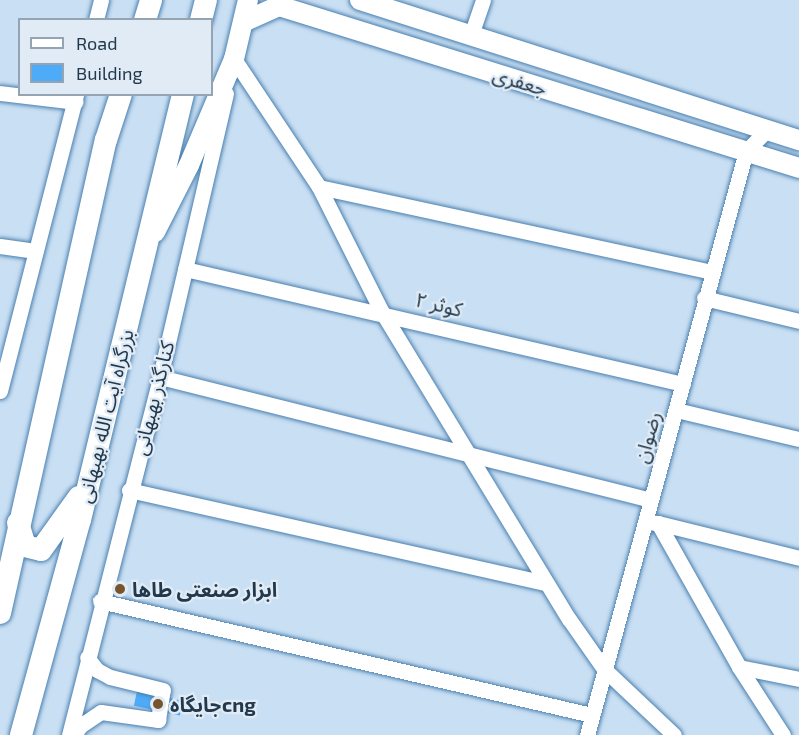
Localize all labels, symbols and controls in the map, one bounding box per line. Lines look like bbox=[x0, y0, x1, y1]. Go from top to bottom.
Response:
legend bbox=[18, 18, 213, 96]
text: Road bbox=[76, 32, 117, 54]
street label: جعفری bbox=[490, 61, 550, 101]
text: Building bbox=[76, 62, 143, 84]
street label: کوثر ۲ bbox=[413, 287, 465, 321]
street label: بزرگراه آیت الله بهبهانی bbox=[72, 327, 138, 505]
street label: کنارگذر بهبهانی bbox=[127, 339, 179, 457]
street label: رضوان bbox=[628, 408, 666, 466]
place label: ابزار صنعتی طاها bbox=[132, 577, 277, 601]
marker: ابزار صنعتی طاها bbox=[113, 582, 127, 596]
place label: جایگاهcng bbox=[170, 692, 256, 716]
marker: جایگاهcng bbox=[151, 697, 165, 711]

